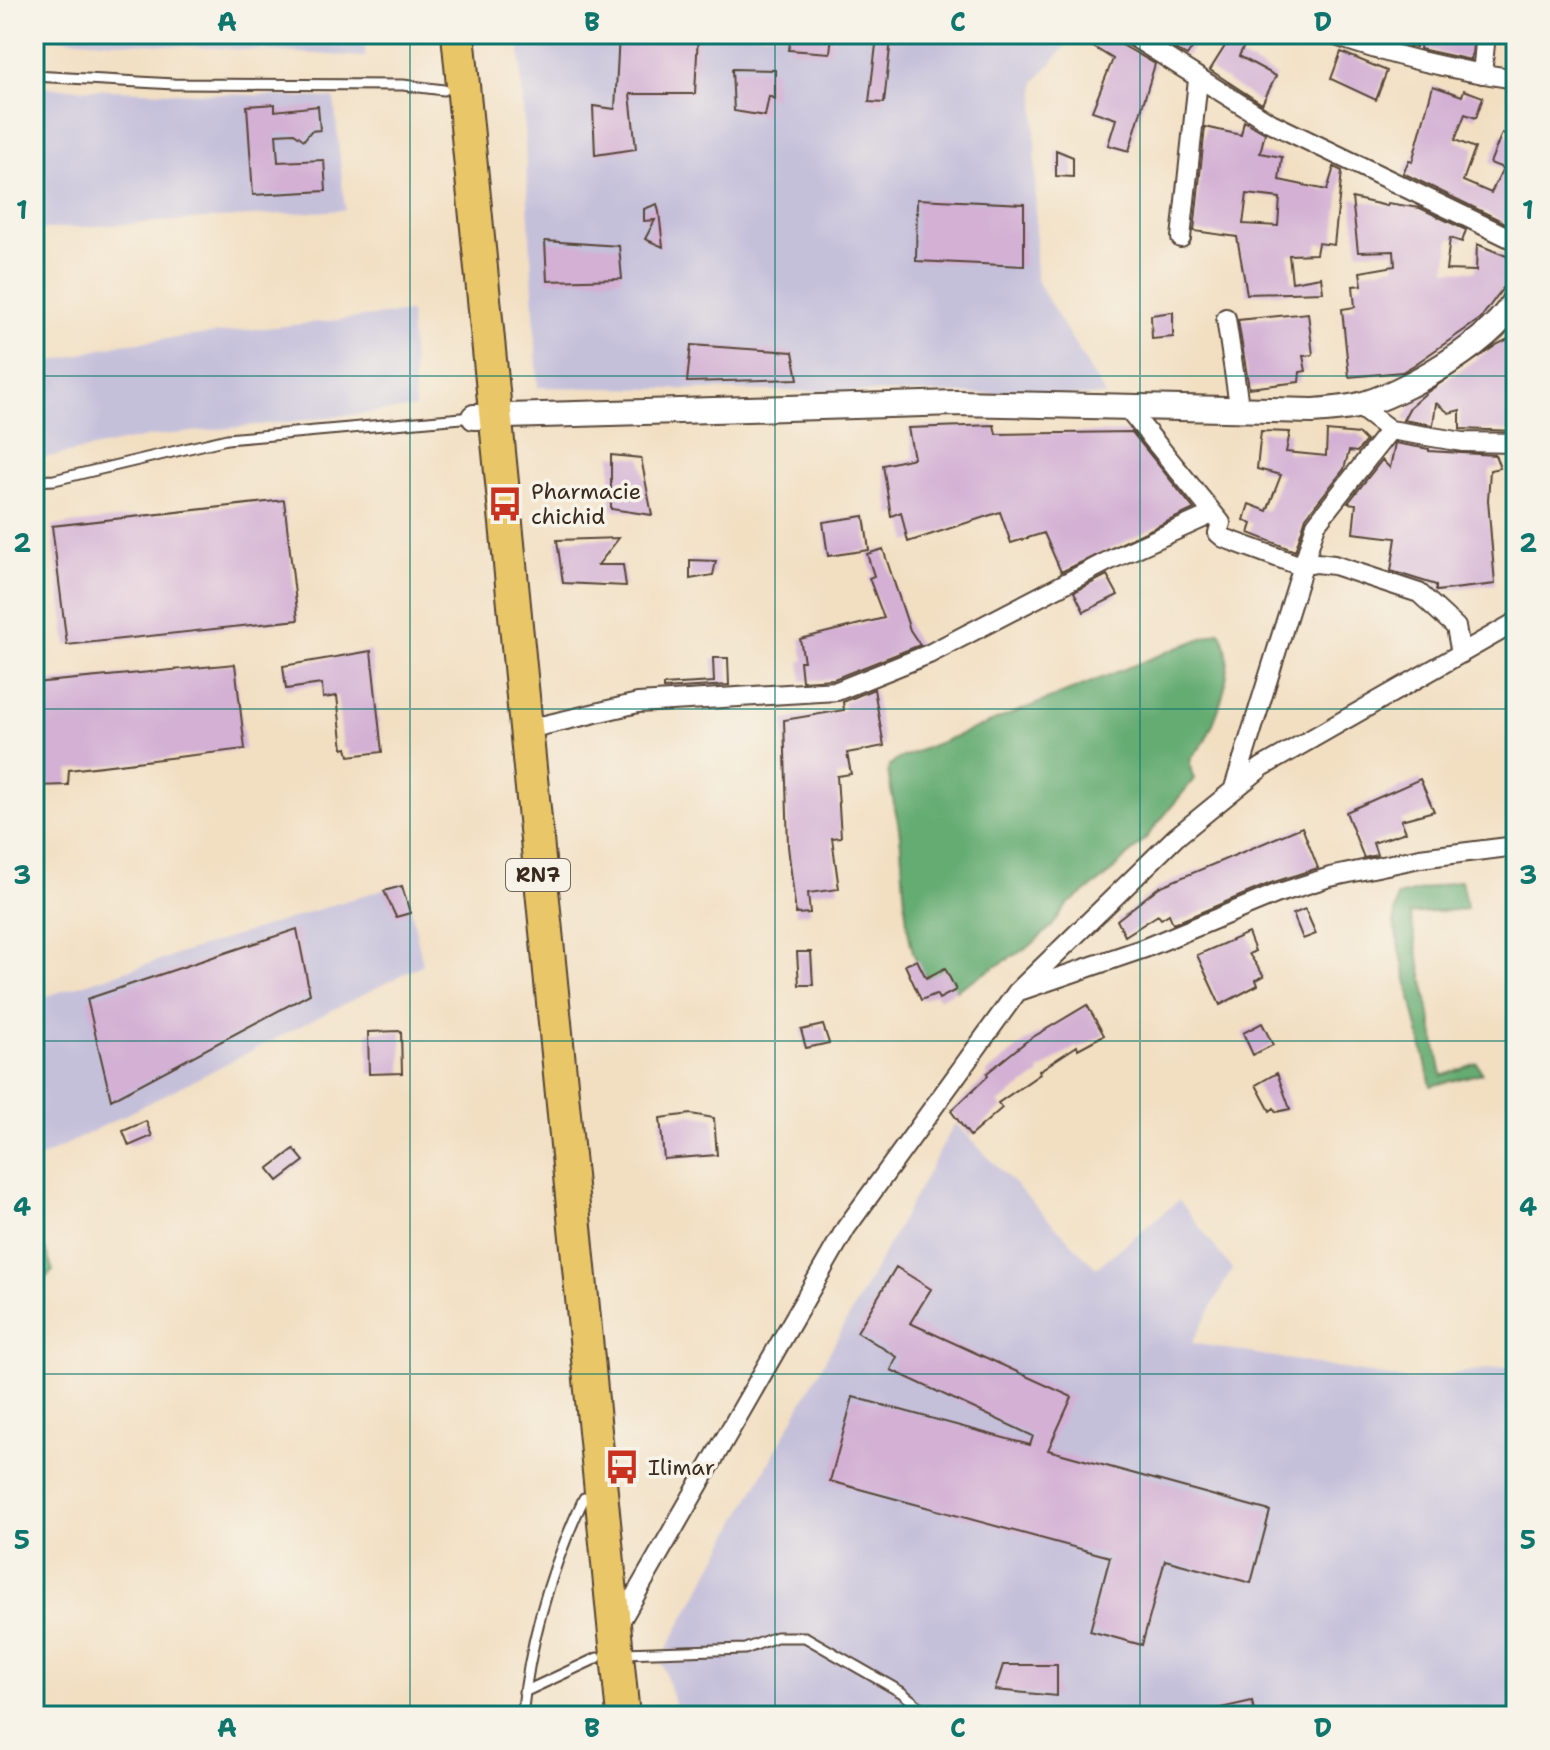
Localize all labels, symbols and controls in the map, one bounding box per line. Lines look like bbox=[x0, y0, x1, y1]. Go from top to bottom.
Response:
text: A bbox=[217, 4, 237, 39]
text: B bbox=[584, 4, 600, 39]
text: C bbox=[950, 4, 966, 39]
text: D bbox=[1314, 4, 1332, 39]
text: 1 bbox=[16, 192, 28, 227]
text: 1 bbox=[1522, 192, 1534, 227]
place label: Pharmacie chichid bbox=[531, 477, 641, 531]
bus stop icon: Pharmacie chichid bbox=[486, 485, 524, 523]
text: 2 bbox=[13, 525, 31, 560]
text: 2 bbox=[1519, 525, 1537, 560]
text: 3 bbox=[13, 857, 31, 892]
text: 3 bbox=[1519, 857, 1537, 892]
road number: RN7 bbox=[506, 859, 570, 891]
text: 4 bbox=[13, 1189, 31, 1224]
text: 4 bbox=[1519, 1189, 1537, 1224]
bus stop icon: Ilimar bbox=[603, 1448, 641, 1486]
place label: Ilimar bbox=[648, 1453, 715, 1482]
text: 5 bbox=[14, 1522, 30, 1557]
text: 5 bbox=[1520, 1522, 1536, 1557]
text: A bbox=[217, 1710, 237, 1745]
text: B bbox=[584, 1710, 600, 1745]
text: C bbox=[950, 1710, 966, 1745]
text: D bbox=[1314, 1710, 1332, 1745]

